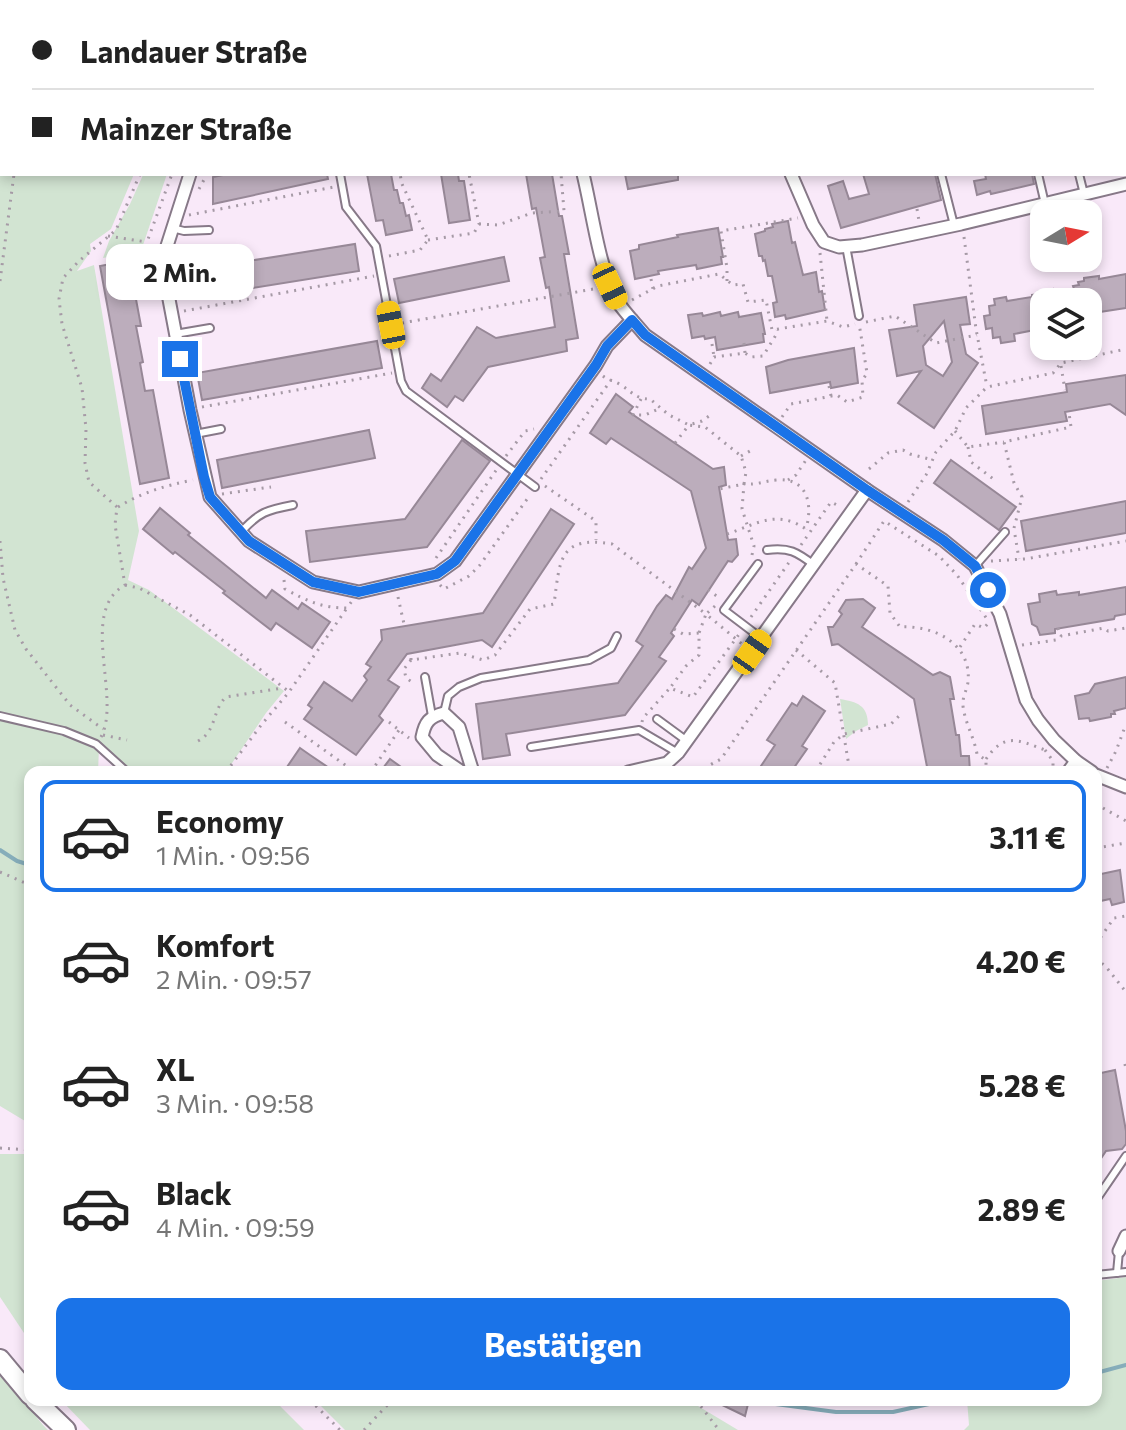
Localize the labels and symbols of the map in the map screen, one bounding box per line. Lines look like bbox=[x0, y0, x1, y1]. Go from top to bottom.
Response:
north arrow bbox=[1030, 200, 1102, 272]
callout: 2 Min. bbox=[106, 243, 254, 299]
car bbox=[589, 259, 631, 313]
car bbox=[375, 299, 407, 351]
route end bbox=[162, 341, 198, 377]
route start bbox=[970, 572, 1006, 608]
car bbox=[728, 625, 776, 679]

